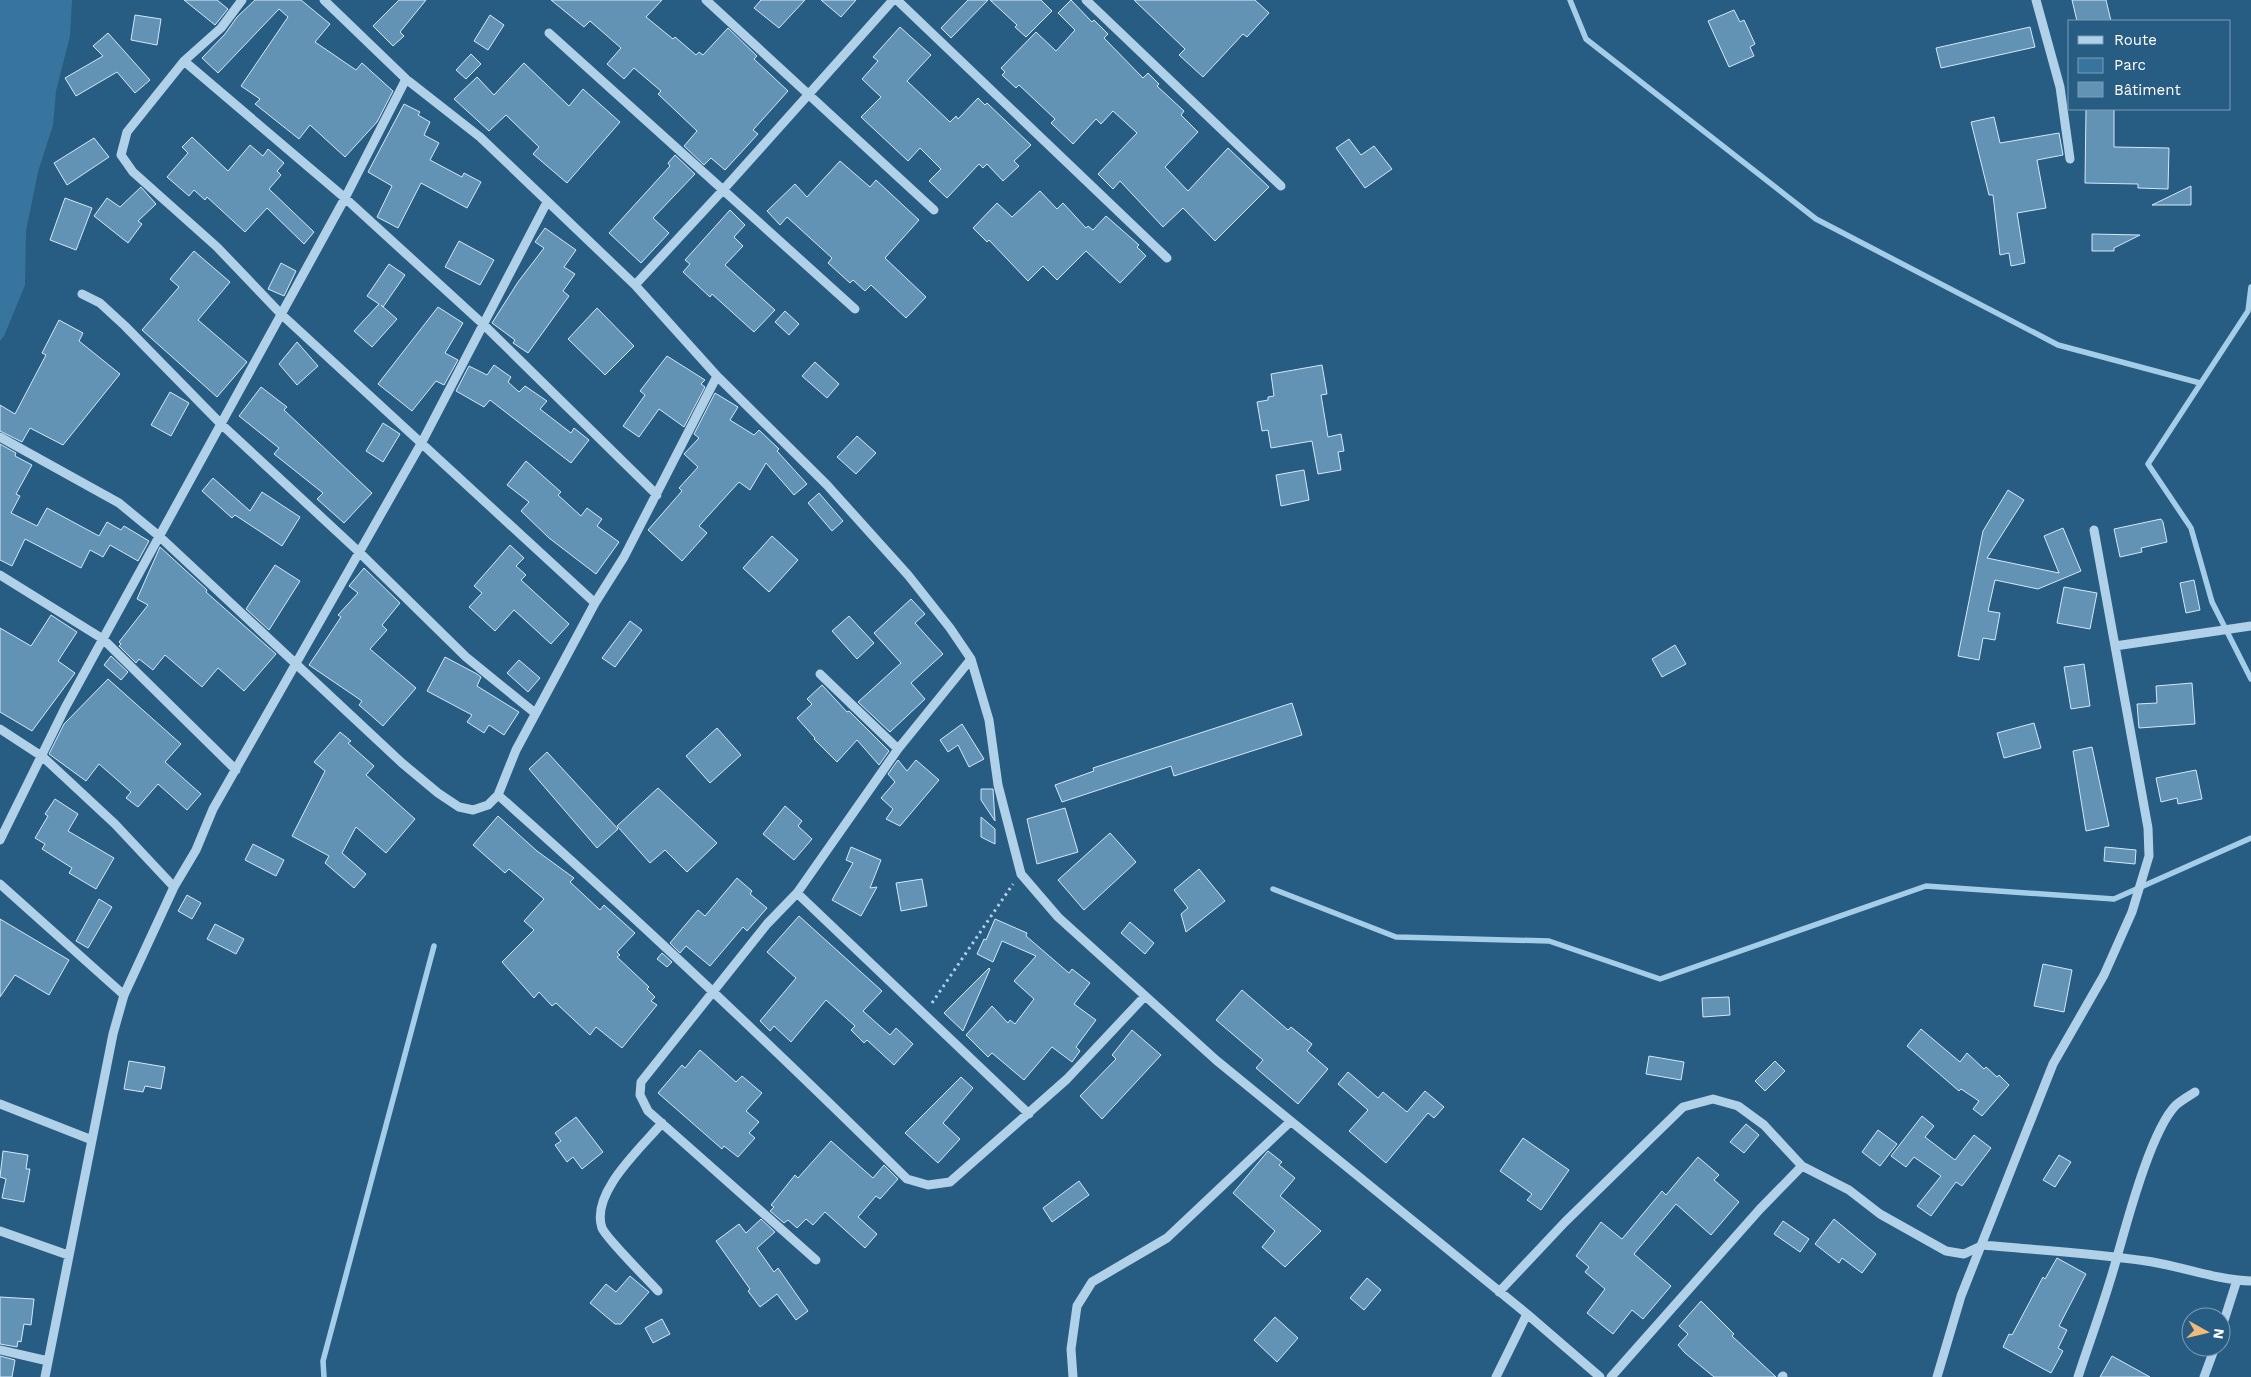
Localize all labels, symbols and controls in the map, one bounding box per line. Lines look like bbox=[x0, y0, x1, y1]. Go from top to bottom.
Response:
legend bbox=[2068, 20, 2231, 110]
text: Route bbox=[2114, 31, 2157, 49]
text: Parc bbox=[2114, 56, 2146, 74]
text: Bâtiment bbox=[2114, 81, 2181, 99]
north arrow bbox=[2181, 1307, 2231, 1357]
text: N bbox=[2210, 1328, 2228, 1340]

